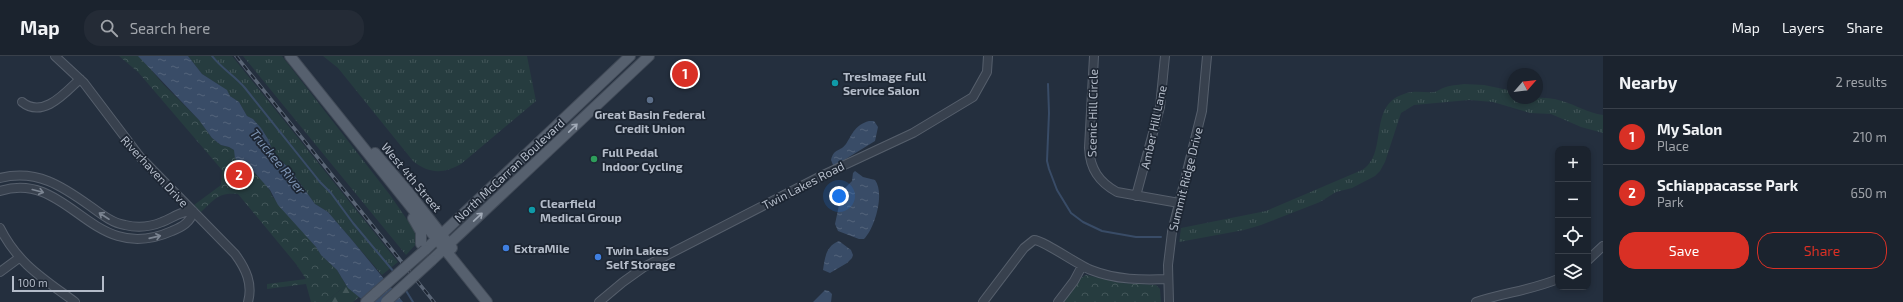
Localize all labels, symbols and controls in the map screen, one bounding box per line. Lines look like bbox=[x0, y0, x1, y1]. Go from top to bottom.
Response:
search box bbox=[84, 10, 364, 46]
text: Map bbox=[20, 16, 60, 39]
icon: search bbox=[98, 17, 120, 39]
text: Search here bbox=[130, 19, 210, 37]
text: Map bbox=[1732, 19, 1760, 36]
text: Layers bbox=[1782, 19, 1824, 36]
text: Share bbox=[1846, 19, 1883, 36]
pin: 1 bbox=[672, 59, 698, 89]
north arrow bbox=[1507, 68, 1543, 104]
place label: TresImage Full Service Salon bbox=[843, 69, 926, 97]
street label: Scenic Hill Circle bbox=[1084, 69, 1100, 157]
text: Nearby bbox=[1619, 72, 1677, 92]
text: 2 results bbox=[1835, 74, 1887, 90]
marker: TresImage Full Service Salon bbox=[830, 78, 840, 88]
street label: Amber Hill Lane bbox=[1137, 84, 1169, 170]
marker: Great Basin Federal Credit Union bbox=[645, 95, 655, 105]
place label: Great Basin Federal Credit Union bbox=[595, 107, 706, 135]
street label: North McCarran Boulevard bbox=[451, 115, 567, 225]
text: My Salon bbox=[1657, 120, 1722, 138]
one-way arrow bbox=[568, 124, 578, 133]
water label: Truckee River bbox=[247, 125, 310, 197]
street label: Summit Ridge Drive bbox=[1165, 126, 1205, 232]
text: 1 bbox=[1629, 129, 1635, 145]
text: 210 m bbox=[1852, 129, 1887, 145]
street label: Riverhaven Drive bbox=[118, 132, 192, 210]
text: Place bbox=[1657, 138, 1689, 154]
street label: West 4th Street bbox=[379, 140, 445, 215]
place label: Full Pedal Indoor Cycling bbox=[602, 145, 683, 174]
map controls bbox=[1555, 146, 1591, 290]
button: + bbox=[1555, 146, 1591, 182]
marker: Full Pedal Indoor Cycling bbox=[589, 154, 599, 164]
street label: Twin Lakes Road bbox=[760, 158, 846, 212]
pin: 2 bbox=[226, 160, 252, 190]
text: Schiappacasse Park bbox=[1657, 176, 1798, 194]
button: − bbox=[1555, 182, 1591, 218]
text: 2 bbox=[1628, 185, 1636, 201]
text: 650 m bbox=[1850, 185, 1887, 201]
your location bbox=[829, 186, 849, 206]
one-way arrow bbox=[32, 188, 45, 195]
text: Park bbox=[1657, 194, 1684, 210]
place label: Clearfield Medical Group bbox=[540, 196, 622, 224]
marker: Clearfield Medical Group bbox=[527, 205, 537, 215]
one-way arrow bbox=[98, 211, 109, 220]
one-way arrow bbox=[473, 213, 483, 222]
button: locate bbox=[1555, 218, 1591, 254]
button: Save bbox=[1619, 232, 1749, 269]
button: Share bbox=[1757, 232, 1887, 269]
one-way arrow bbox=[148, 233, 161, 241]
place label: ExtraMile bbox=[514, 241, 570, 255]
marker: ExtraMile bbox=[501, 243, 511, 253]
place label: Twin Lakes Self Storage bbox=[606, 243, 676, 271]
marker: Twin Lakes Self Storage bbox=[593, 252, 603, 262]
button: layers bbox=[1555, 254, 1591, 290]
scale bar bbox=[12, 274, 104, 293]
text: 100 m bbox=[18, 276, 48, 289]

